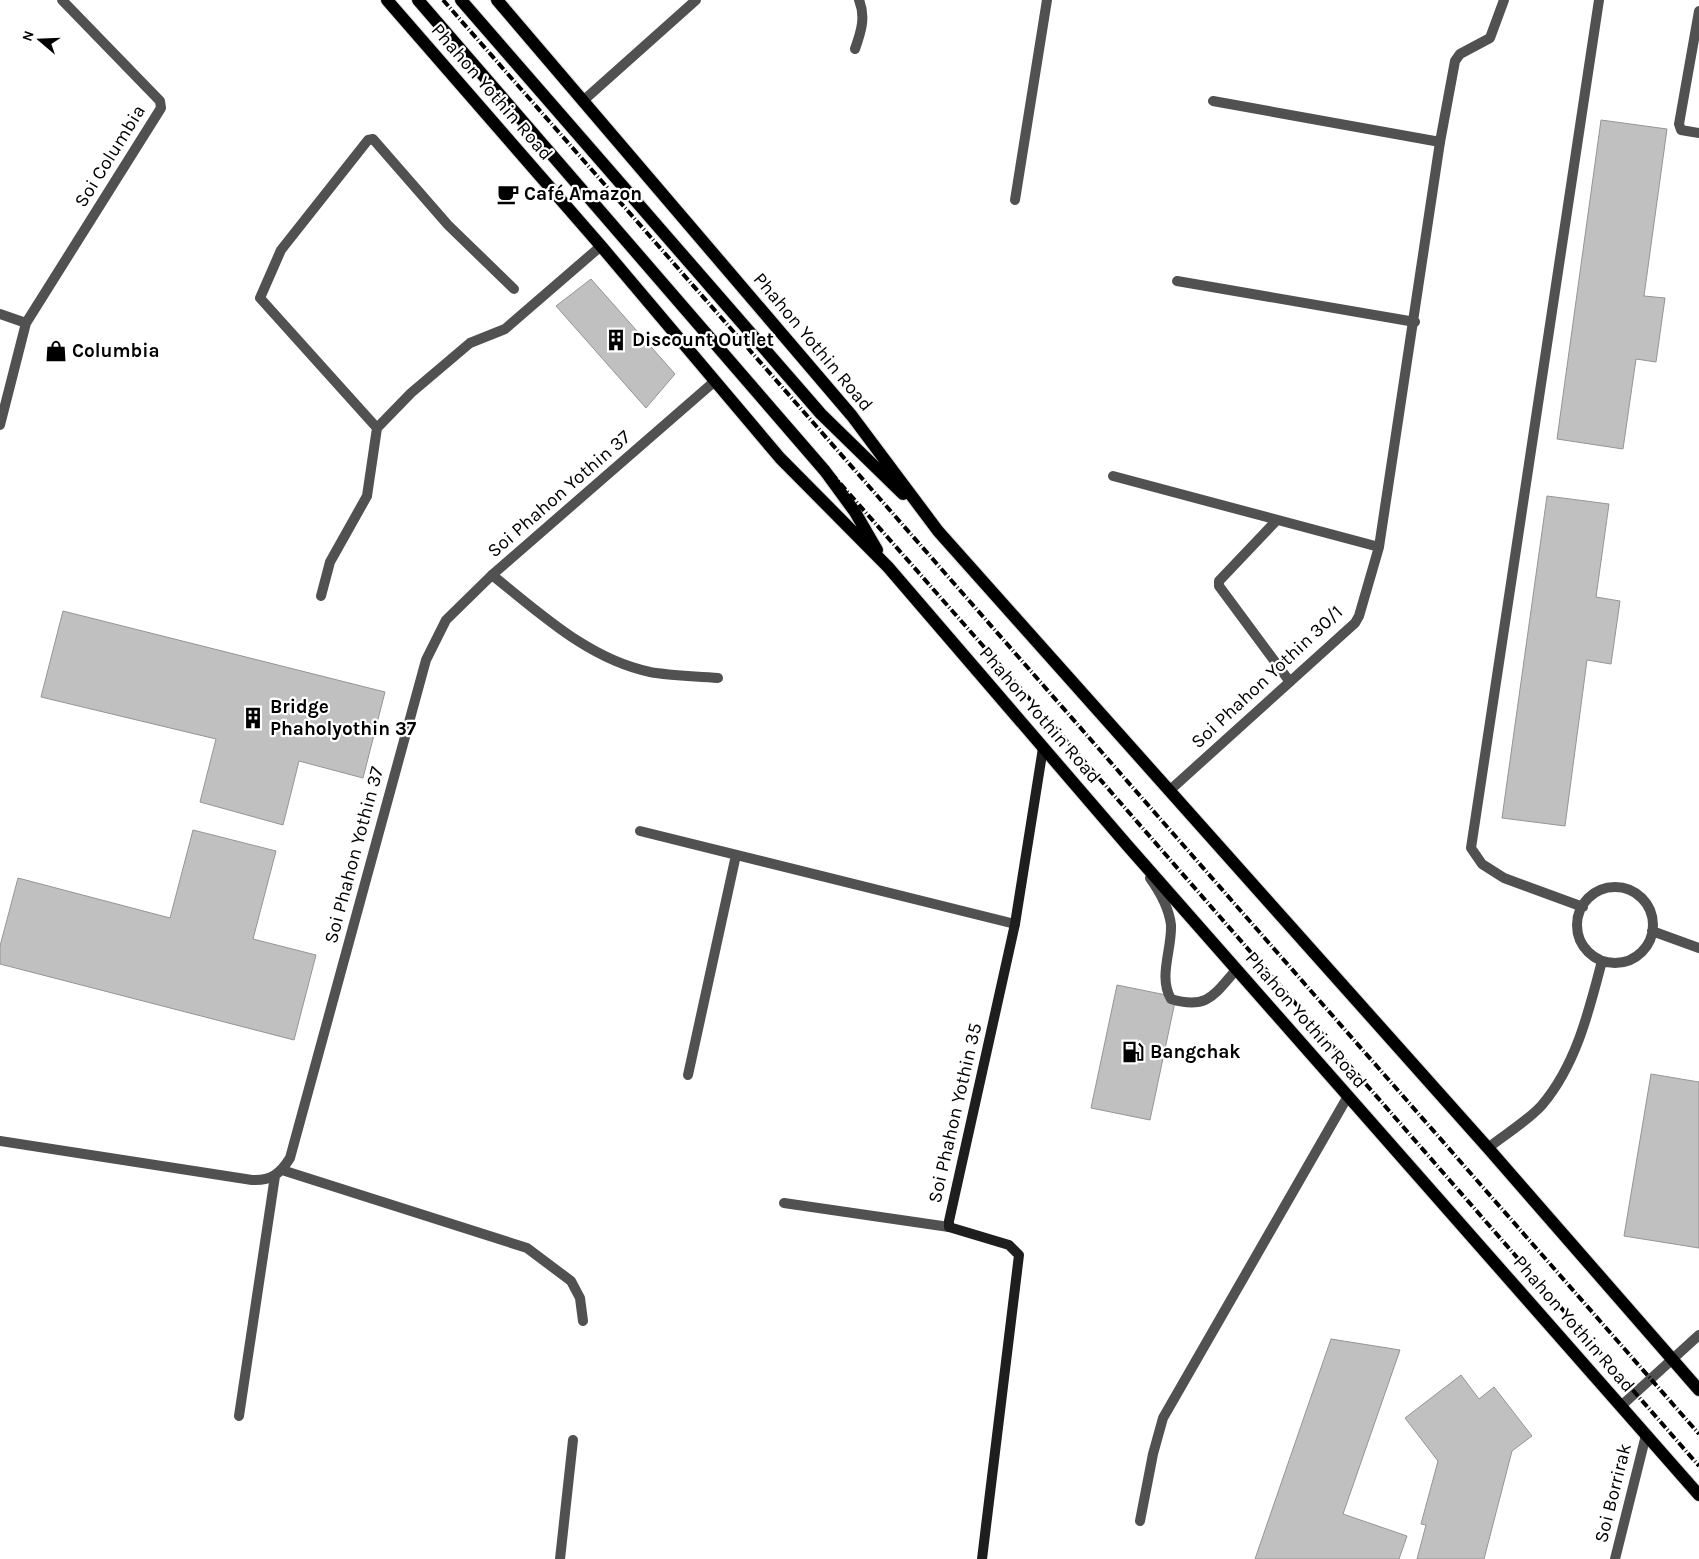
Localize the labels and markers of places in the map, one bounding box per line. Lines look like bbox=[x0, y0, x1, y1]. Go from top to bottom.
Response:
cafe icon: Café Amazon bbox=[495, 181, 521, 207]
place label: Café Amazon bbox=[524, 183, 642, 205]
building icon: Discount Outlet bbox=[603, 327, 629, 353]
place label: Discount Outlet bbox=[632, 329, 774, 351]
shop icon: Columbia bbox=[43, 338, 69, 364]
place label: Columbia bbox=[72, 340, 160, 362]
place label: Bridge Phaholyothin 37 bbox=[270, 696, 417, 740]
building icon: Bridge Phaholyothin 37 bbox=[240, 705, 266, 731]
fuel station icon: Bangchak bbox=[1120, 1039, 1146, 1065]
place label: Bangchak bbox=[1150, 1041, 1241, 1063]

